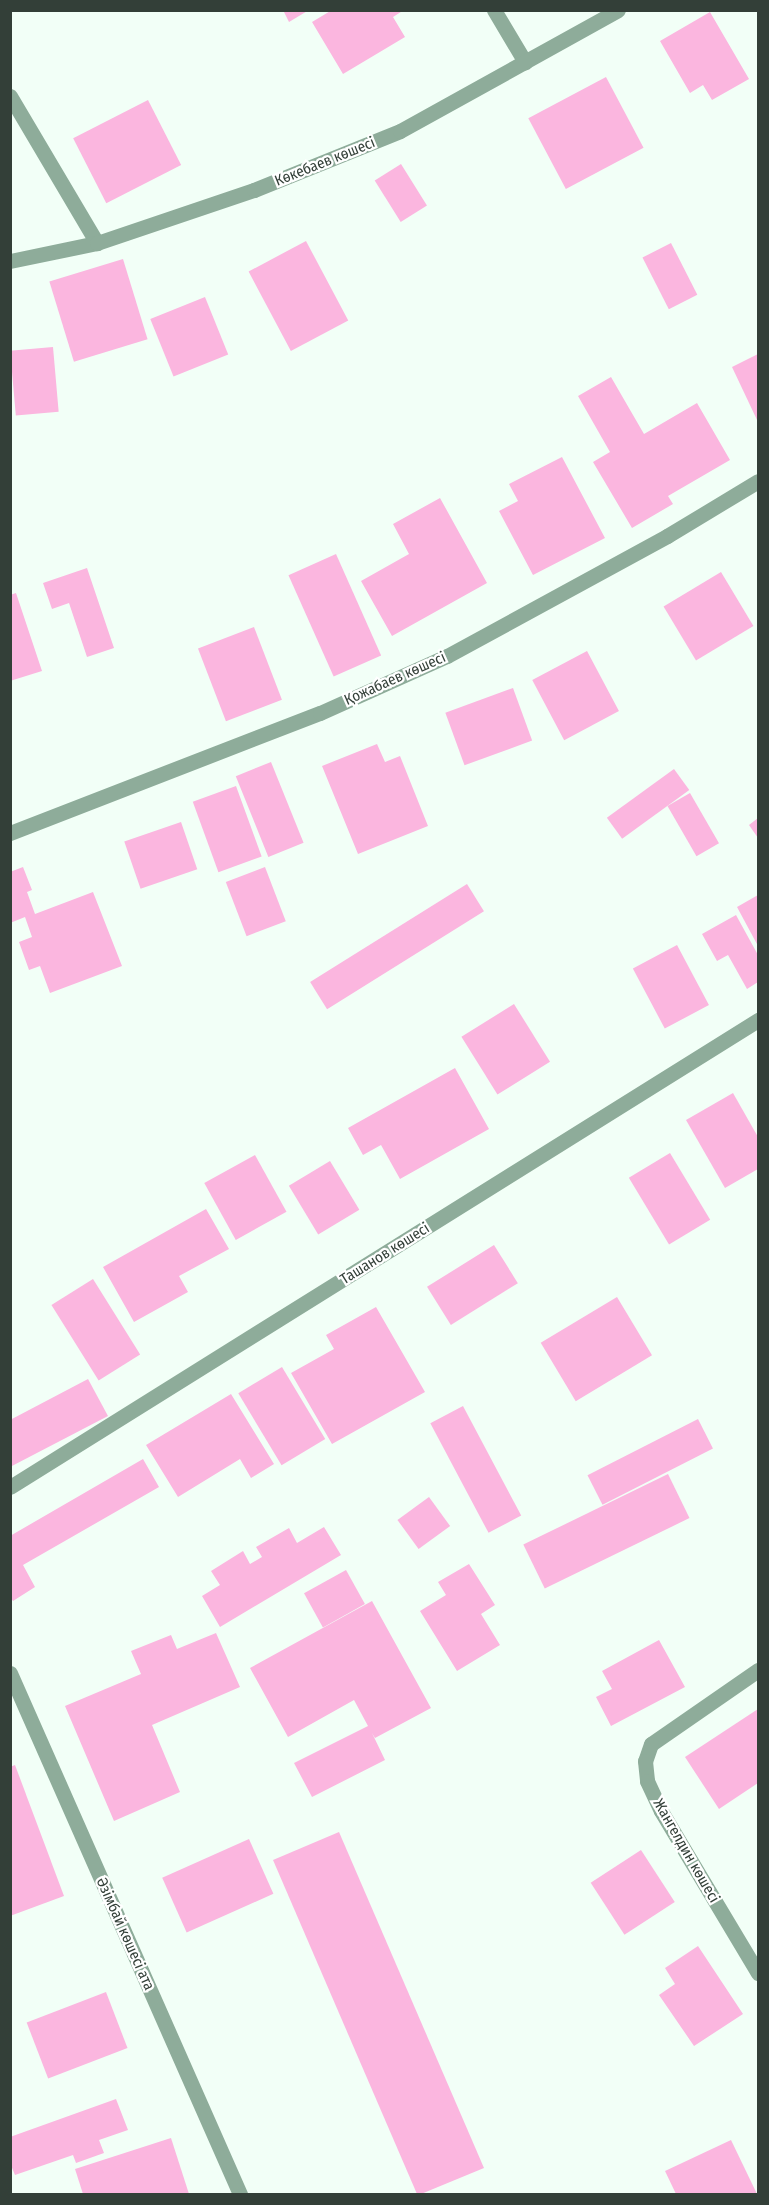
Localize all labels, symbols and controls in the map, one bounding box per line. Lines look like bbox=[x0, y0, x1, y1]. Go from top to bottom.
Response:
street label: Көкебаев көшесі bbox=[272, 134, 378, 190]
street label: Қожабаев көшесі bbox=[342, 649, 448, 709]
street label: Ташанов көшесі bbox=[337, 1219, 433, 1289]
street label: Жангелдин көшесі bbox=[649, 1796, 723, 1906]
street label: Әзімбай көшесі ата bbox=[92, 1875, 158, 1993]

